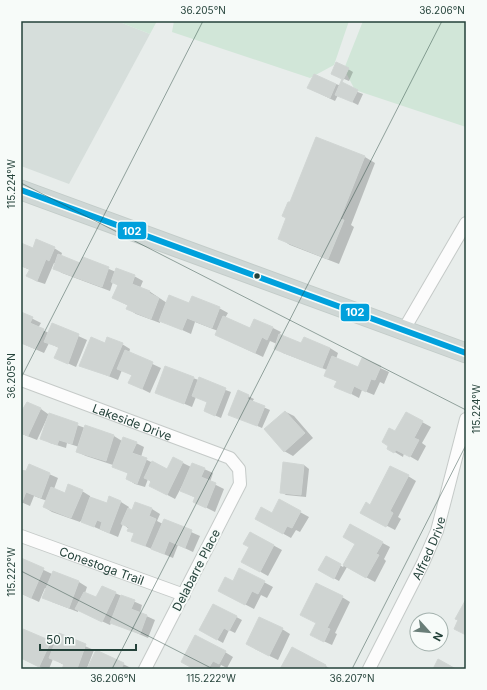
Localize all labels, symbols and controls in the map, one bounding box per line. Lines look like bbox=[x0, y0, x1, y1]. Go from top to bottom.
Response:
text: 36.205°N bbox=[180, 4, 226, 16]
text: 36.206°N bbox=[419, 4, 465, 16]
text: 115.224°W bbox=[5, 159, 17, 209]
line badge: 102 bbox=[117, 221, 147, 240]
text: 102 bbox=[122, 224, 142, 238]
unlabelled marker bbox=[252, 271, 262, 281]
line badge: 102 bbox=[340, 303, 370, 322]
text: 102 bbox=[345, 305, 365, 319]
text: 36.205°N bbox=[5, 353, 17, 399]
text: 115.224°W bbox=[470, 384, 482, 434]
street label: Lakeside Drive bbox=[91, 400, 174, 443]
street label: Alfred Drive bbox=[408, 515, 448, 582]
street label: Delabarre Place bbox=[169, 526, 223, 614]
street label: Conestoga Trail bbox=[57, 543, 146, 587]
text: 115.222°W bbox=[5, 547, 17, 597]
north arrow bbox=[409, 612, 449, 652]
scale bar bbox=[40, 626, 136, 652]
text: N bbox=[430, 630, 446, 643]
text: 50 m bbox=[46, 632, 75, 647]
text: 36.206°N bbox=[90, 672, 136, 684]
text: 115.222°W bbox=[186, 672, 236, 684]
text: 36.207°N bbox=[330, 672, 374, 684]

